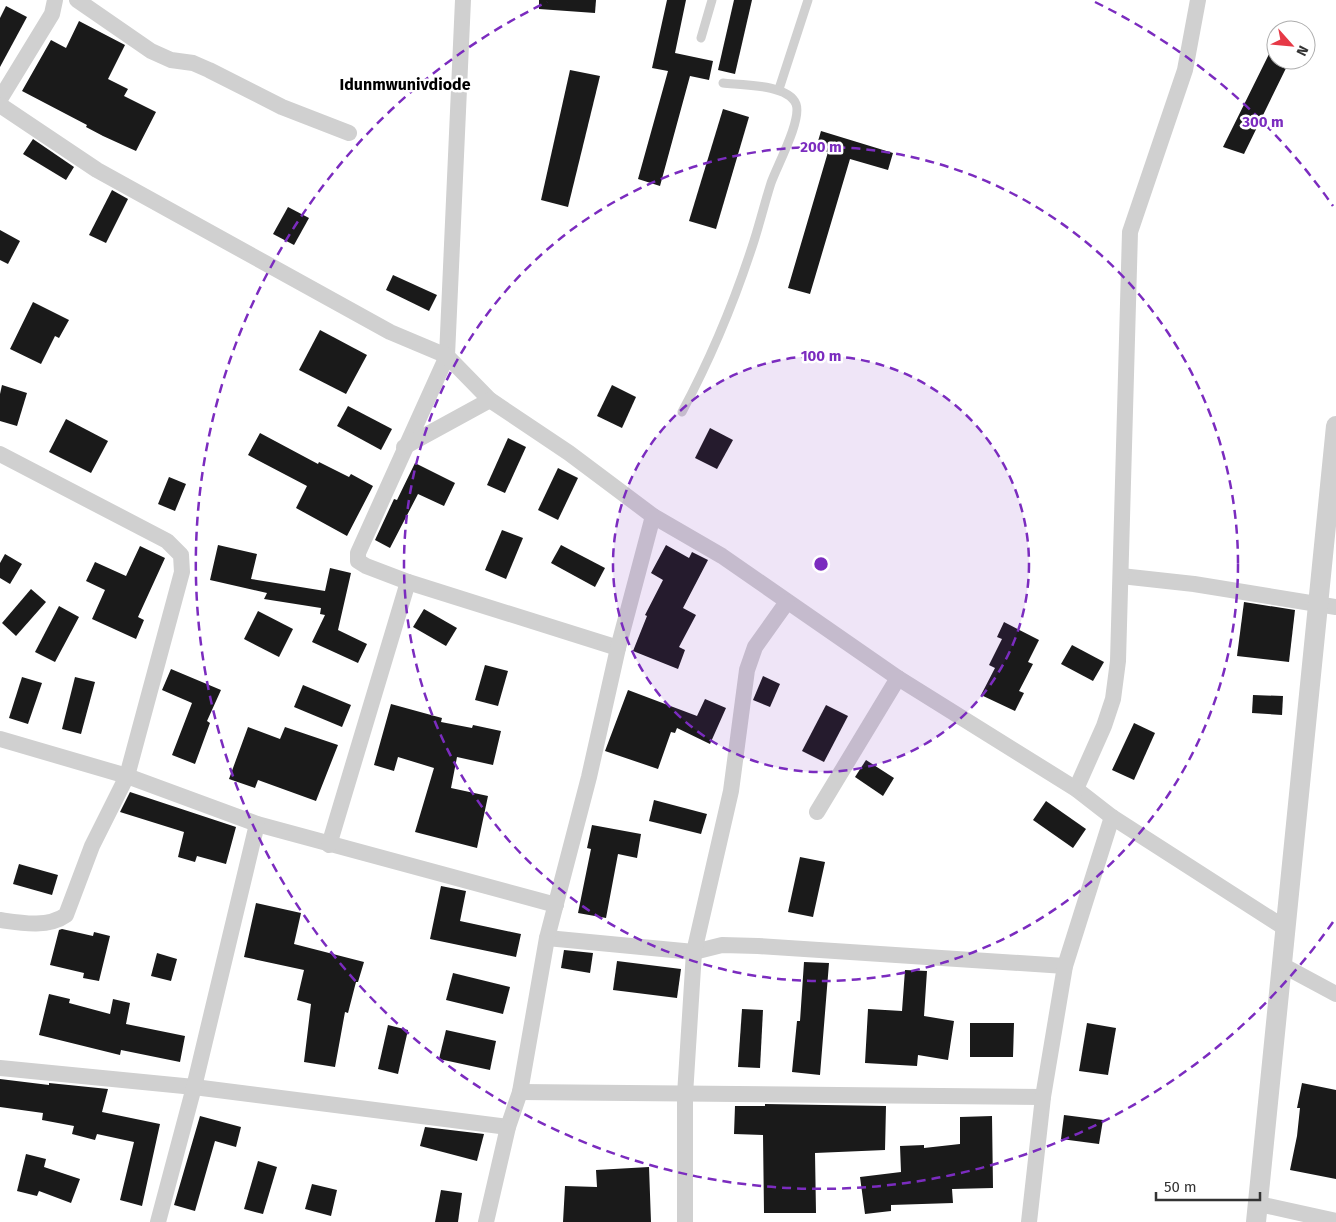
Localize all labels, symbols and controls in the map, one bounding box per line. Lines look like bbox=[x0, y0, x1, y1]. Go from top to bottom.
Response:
north arrow bbox=[1266, 20, 1316, 70]
text: N bbox=[1292, 43, 1312, 59]
district label: Idunmwunivdiode bbox=[339, 75, 471, 94]
text: 300 m bbox=[1241, 113, 1284, 131]
text: 200 m bbox=[800, 138, 842, 156]
text: 100 m bbox=[801, 347, 841, 365]
centre of rings bbox=[812, 555, 830, 573]
scale bar bbox=[1156, 1170, 1260, 1202]
text: 50 m bbox=[1164, 1178, 1197, 1196]

